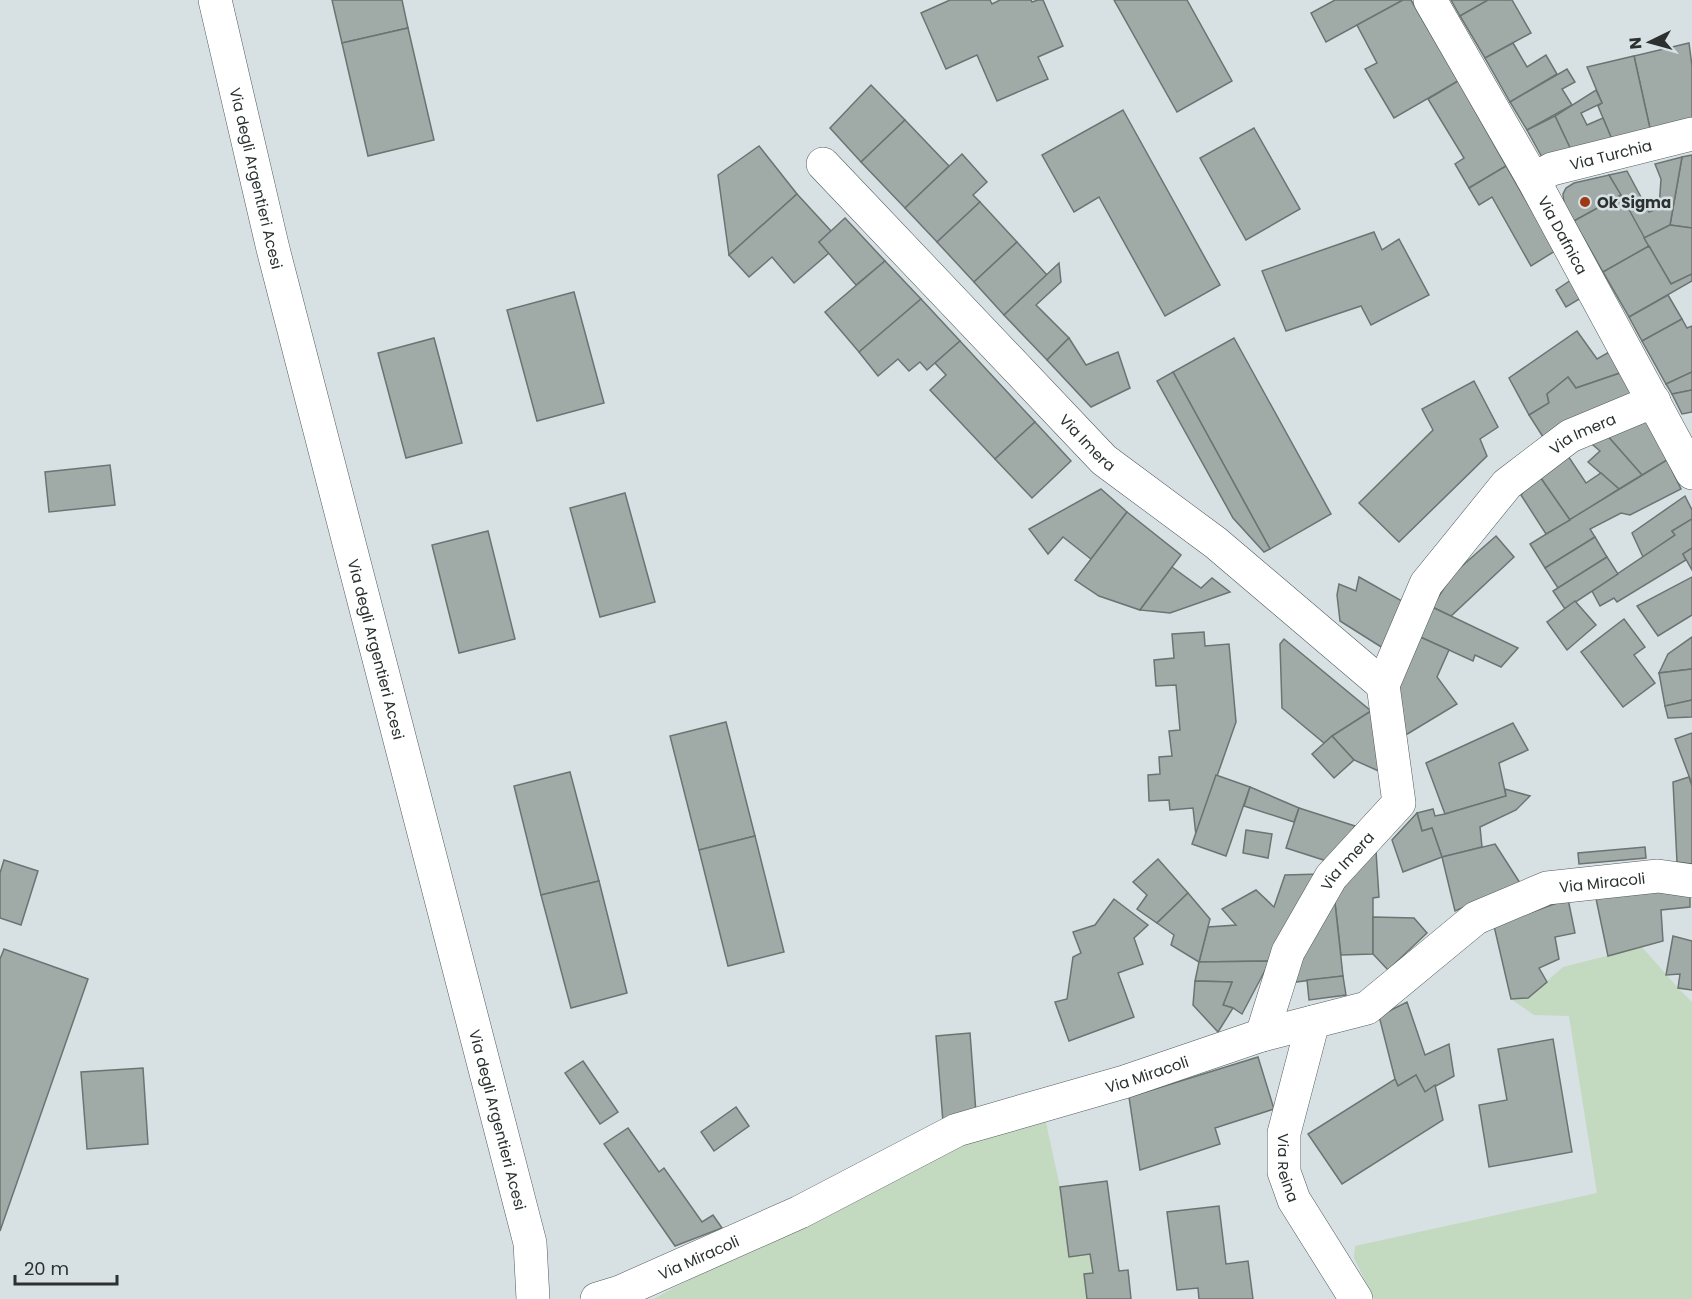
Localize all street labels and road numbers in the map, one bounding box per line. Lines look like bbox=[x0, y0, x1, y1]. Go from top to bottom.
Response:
street label: Via degli Argentieri Acesi bbox=[225, 85, 288, 271]
street label: Via Turchia bbox=[1567, 134, 1654, 175]
street label: Via Dafnica bbox=[1533, 192, 1593, 278]
street label: Via Imera bbox=[1545, 408, 1619, 459]
street label: Via Imera bbox=[1055, 409, 1120, 476]
street label: Via degli Argentieri Acesi bbox=[343, 557, 410, 742]
street label: Via Imera bbox=[1315, 827, 1378, 894]
street label: Via Miracoli bbox=[1558, 867, 1646, 897]
street label: Via degli Argentieri Acesi bbox=[465, 1027, 532, 1212]
street label: Via Miracoli bbox=[1103, 1050, 1191, 1097]
street label: Via Reina bbox=[1274, 1133, 1304, 1205]
street label: Via Miracoli bbox=[655, 1230, 742, 1284]

